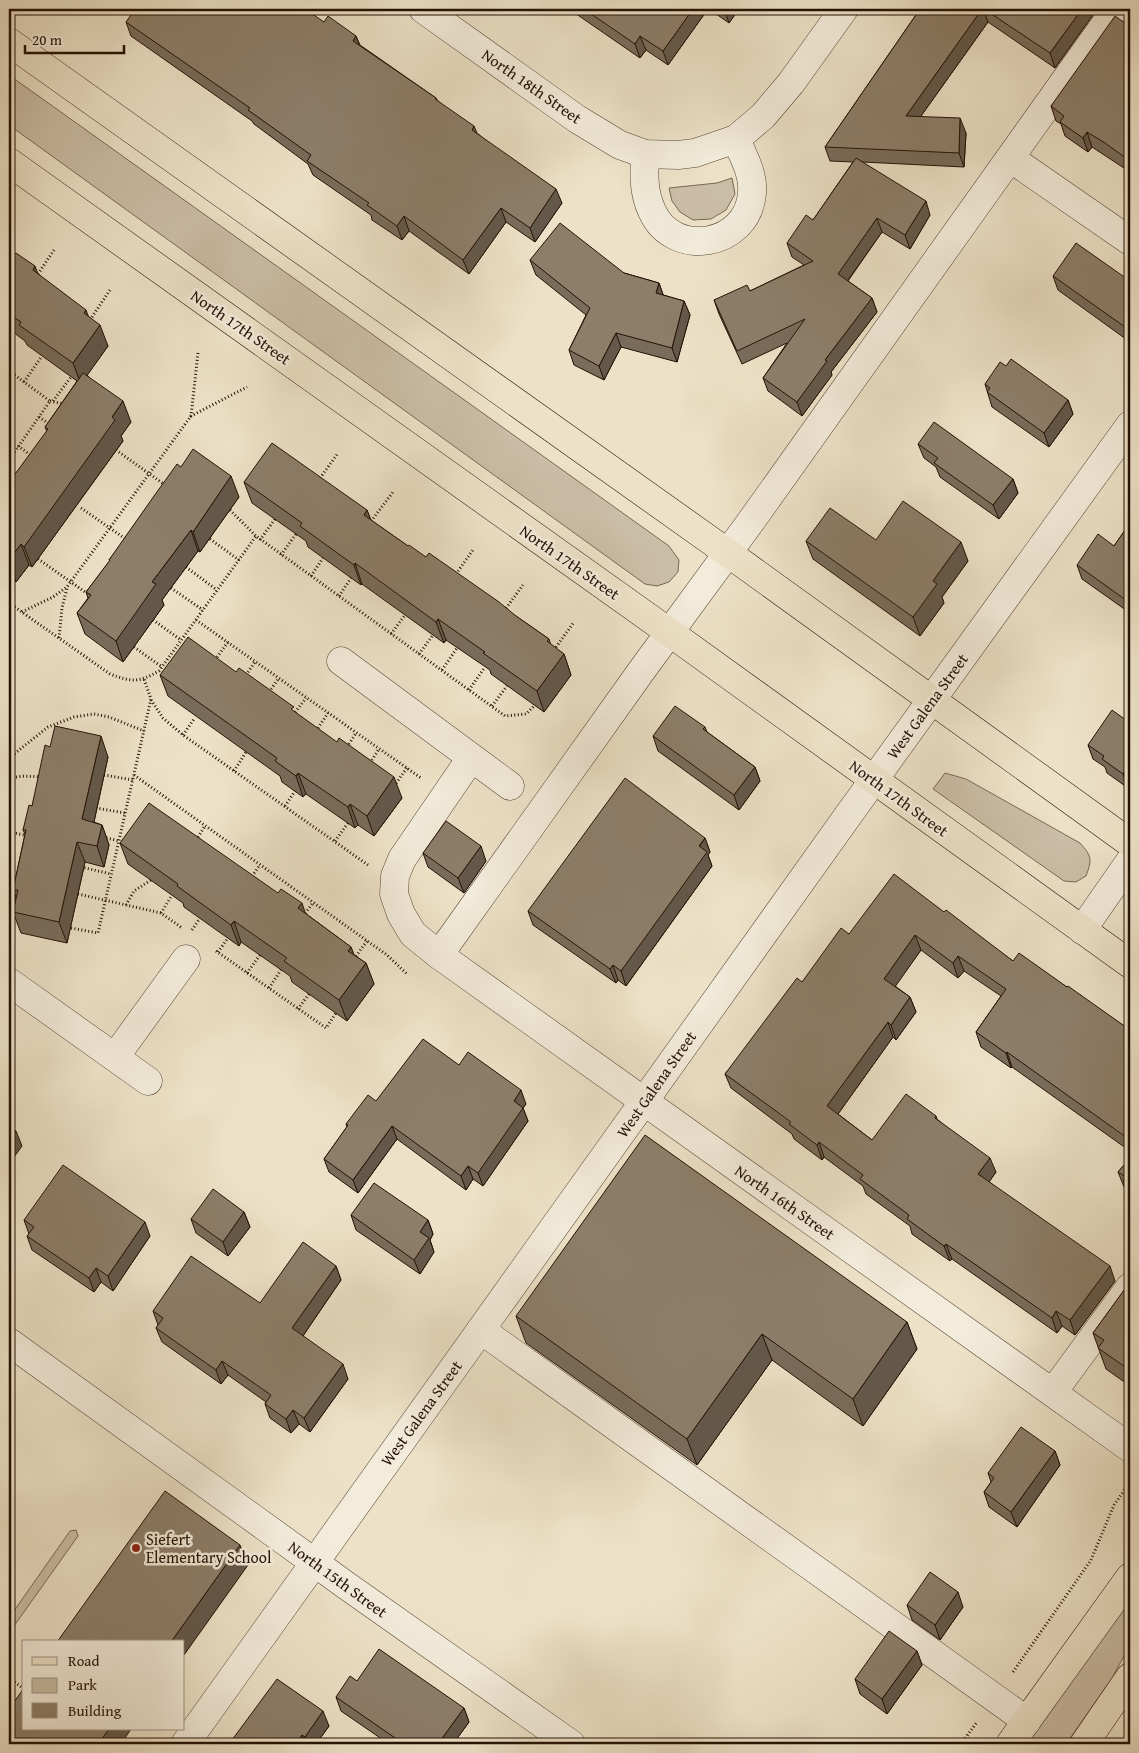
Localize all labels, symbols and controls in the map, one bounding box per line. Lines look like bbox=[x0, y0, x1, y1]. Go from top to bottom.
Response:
scale bar bbox=[25, 22, 124, 54]
text: 20 m bbox=[32, 29, 63, 50]
street label: North 18th Street bbox=[477, 42, 587, 130]
street label: North 17th Street bbox=[186, 283, 296, 371]
street label: North 17th Street bbox=[515, 518, 625, 606]
street label: West Galena Street bbox=[880, 648, 974, 764]
street label: North 17th Street bbox=[844, 754, 954, 842]
street label: West Galena Street bbox=[610, 1025, 702, 1142]
street label: North 16th Street bbox=[730, 1158, 840, 1246]
street label: West Galena Street bbox=[374, 1355, 468, 1471]
place label: Siefert Elementary School bbox=[146, 1527, 272, 1569]
street label: North 15th Street bbox=[283, 1535, 393, 1623]
marker: Siefert Elementary School bbox=[130, 1542, 142, 1554]
legend bbox=[22, 1640, 185, 1730]
text: Road bbox=[68, 1650, 99, 1671]
text: Park bbox=[68, 1674, 97, 1695]
text: Building bbox=[68, 1700, 122, 1721]

